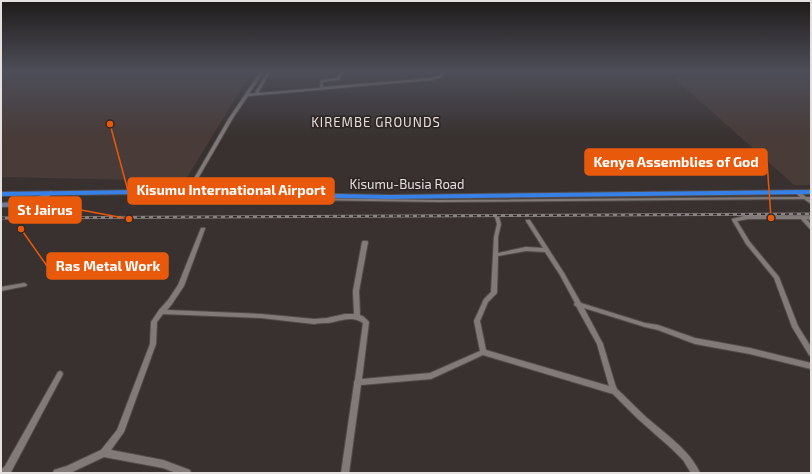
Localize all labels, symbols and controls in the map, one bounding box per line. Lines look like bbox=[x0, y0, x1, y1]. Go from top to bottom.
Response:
district label: KIREMBE GROUNDS bbox=[311, 114, 441, 130]
callout: Kenya Assemblies of God bbox=[585, 149, 767, 175]
text: Kenya Assemblies of God bbox=[593, 153, 759, 170]
street label: Kisumu-Busia Road bbox=[350, 176, 464, 192]
callout: Kisumu International Airport bbox=[128, 178, 334, 204]
text: Kisumu International Airport bbox=[136, 181, 326, 198]
callout: St Jairus bbox=[9, 197, 81, 223]
text: St Jairus bbox=[17, 201, 73, 218]
callout: Ras Metal Work bbox=[47, 253, 168, 279]
text: Ras Metal Work bbox=[56, 257, 160, 274]

